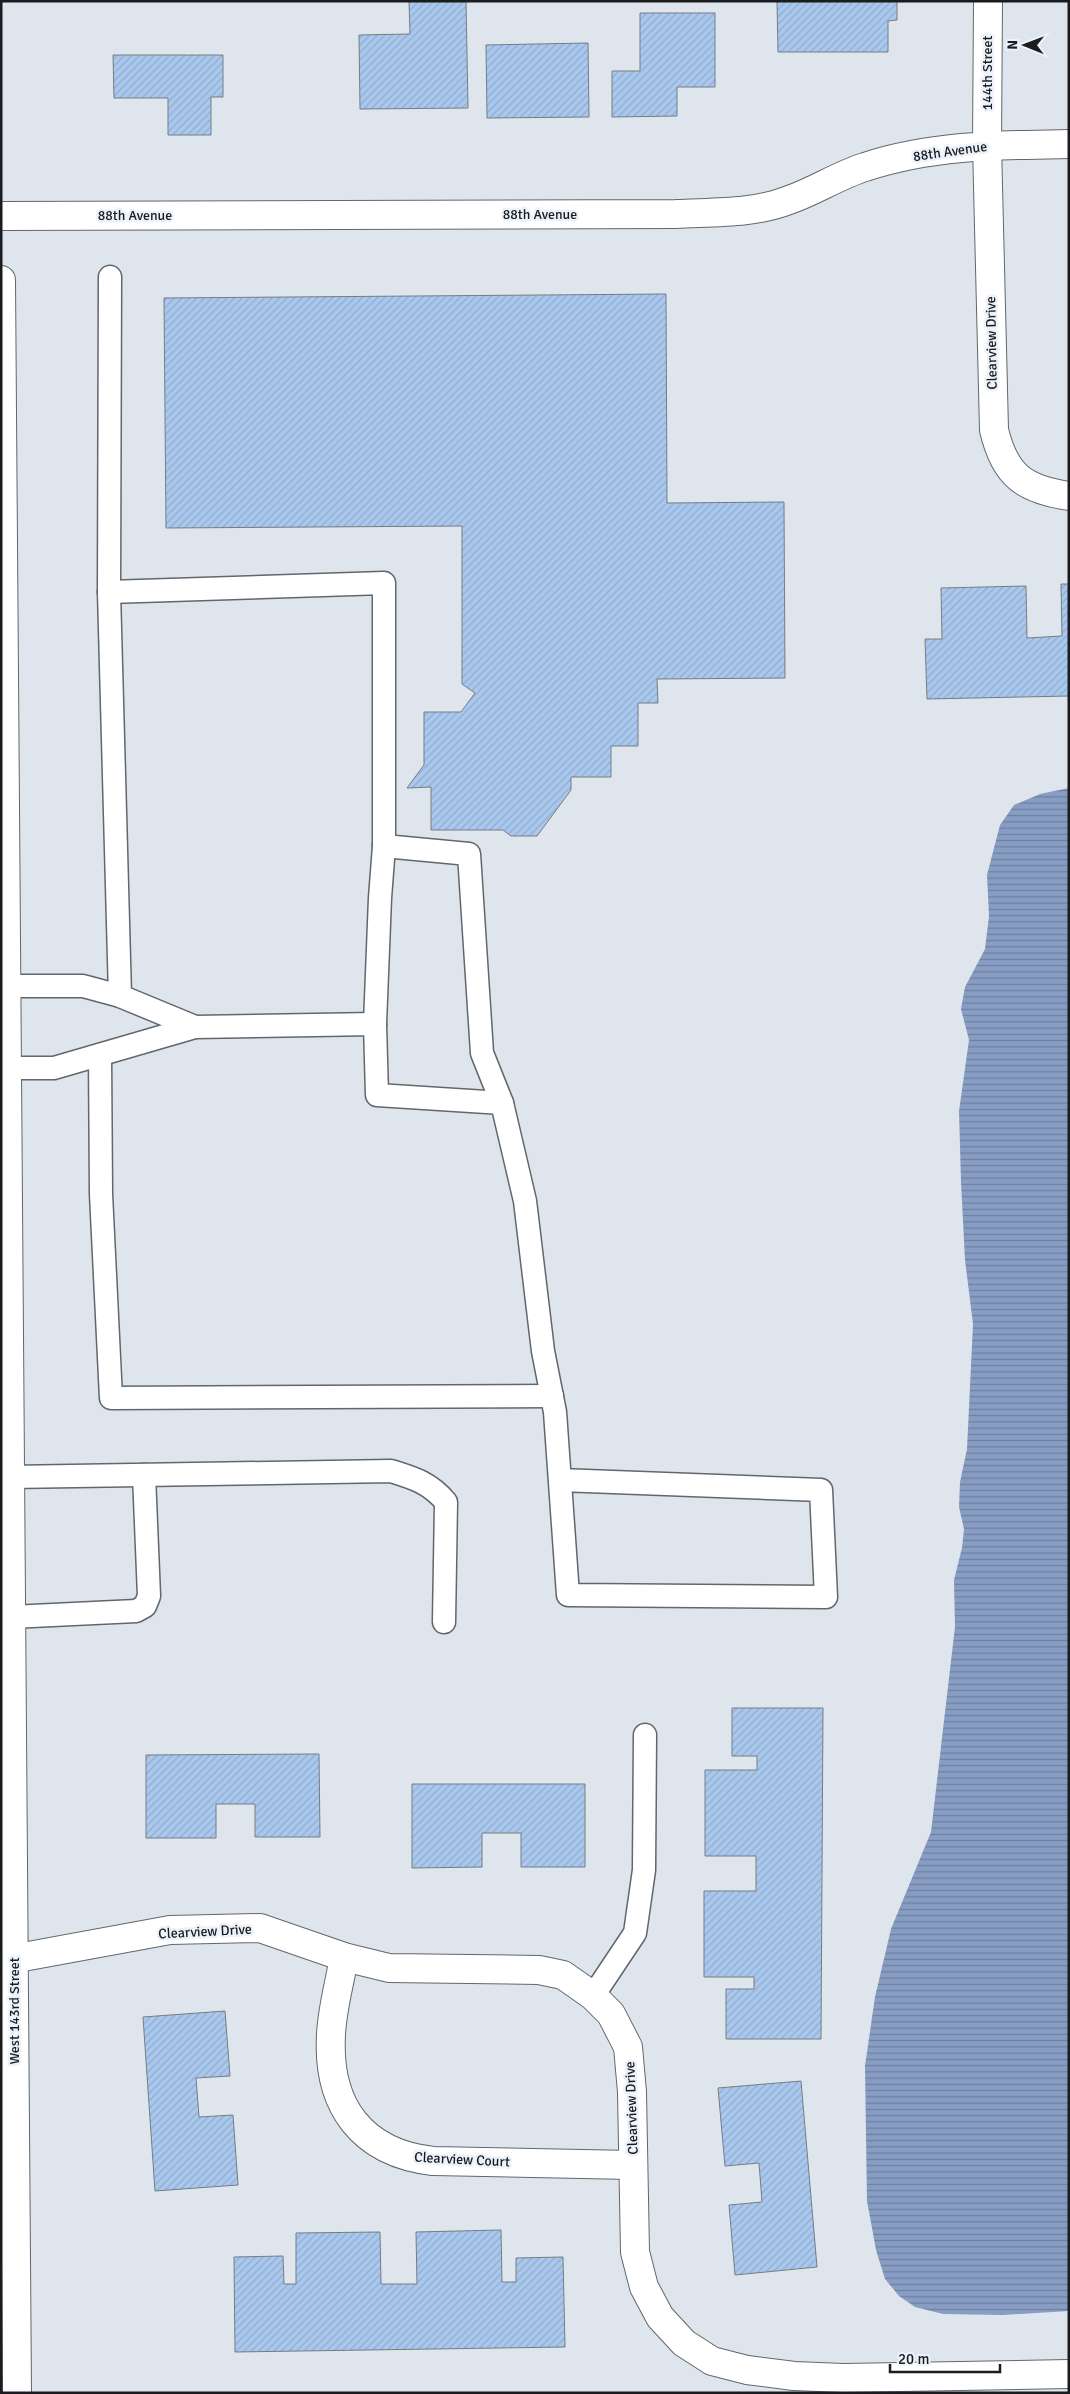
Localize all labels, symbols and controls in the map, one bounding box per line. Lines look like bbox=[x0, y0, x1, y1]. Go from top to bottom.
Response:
north arrow bbox=[1000, 20, 1050, 70]
street label: 144th Street bbox=[979, 36, 996, 110]
text: N bbox=[1004, 40, 1021, 50]
street label: 88th Avenue bbox=[912, 138, 988, 165]
street label: 88th Avenue bbox=[503, 206, 577, 223]
street label: 88th Avenue bbox=[98, 207, 172, 224]
street label: Clearview Drive bbox=[982, 296, 1001, 390]
street label: Clearview Drive bbox=[158, 1921, 252, 1942]
street label: West 143rd Street bbox=[6, 1957, 23, 2065]
street label: Clearview Drive bbox=[621, 2061, 642, 2155]
street label: Clearview Court bbox=[414, 2149, 510, 2170]
scale bar bbox=[890, 2342, 1000, 2374]
text: 20 m bbox=[898, 2350, 929, 2368]

